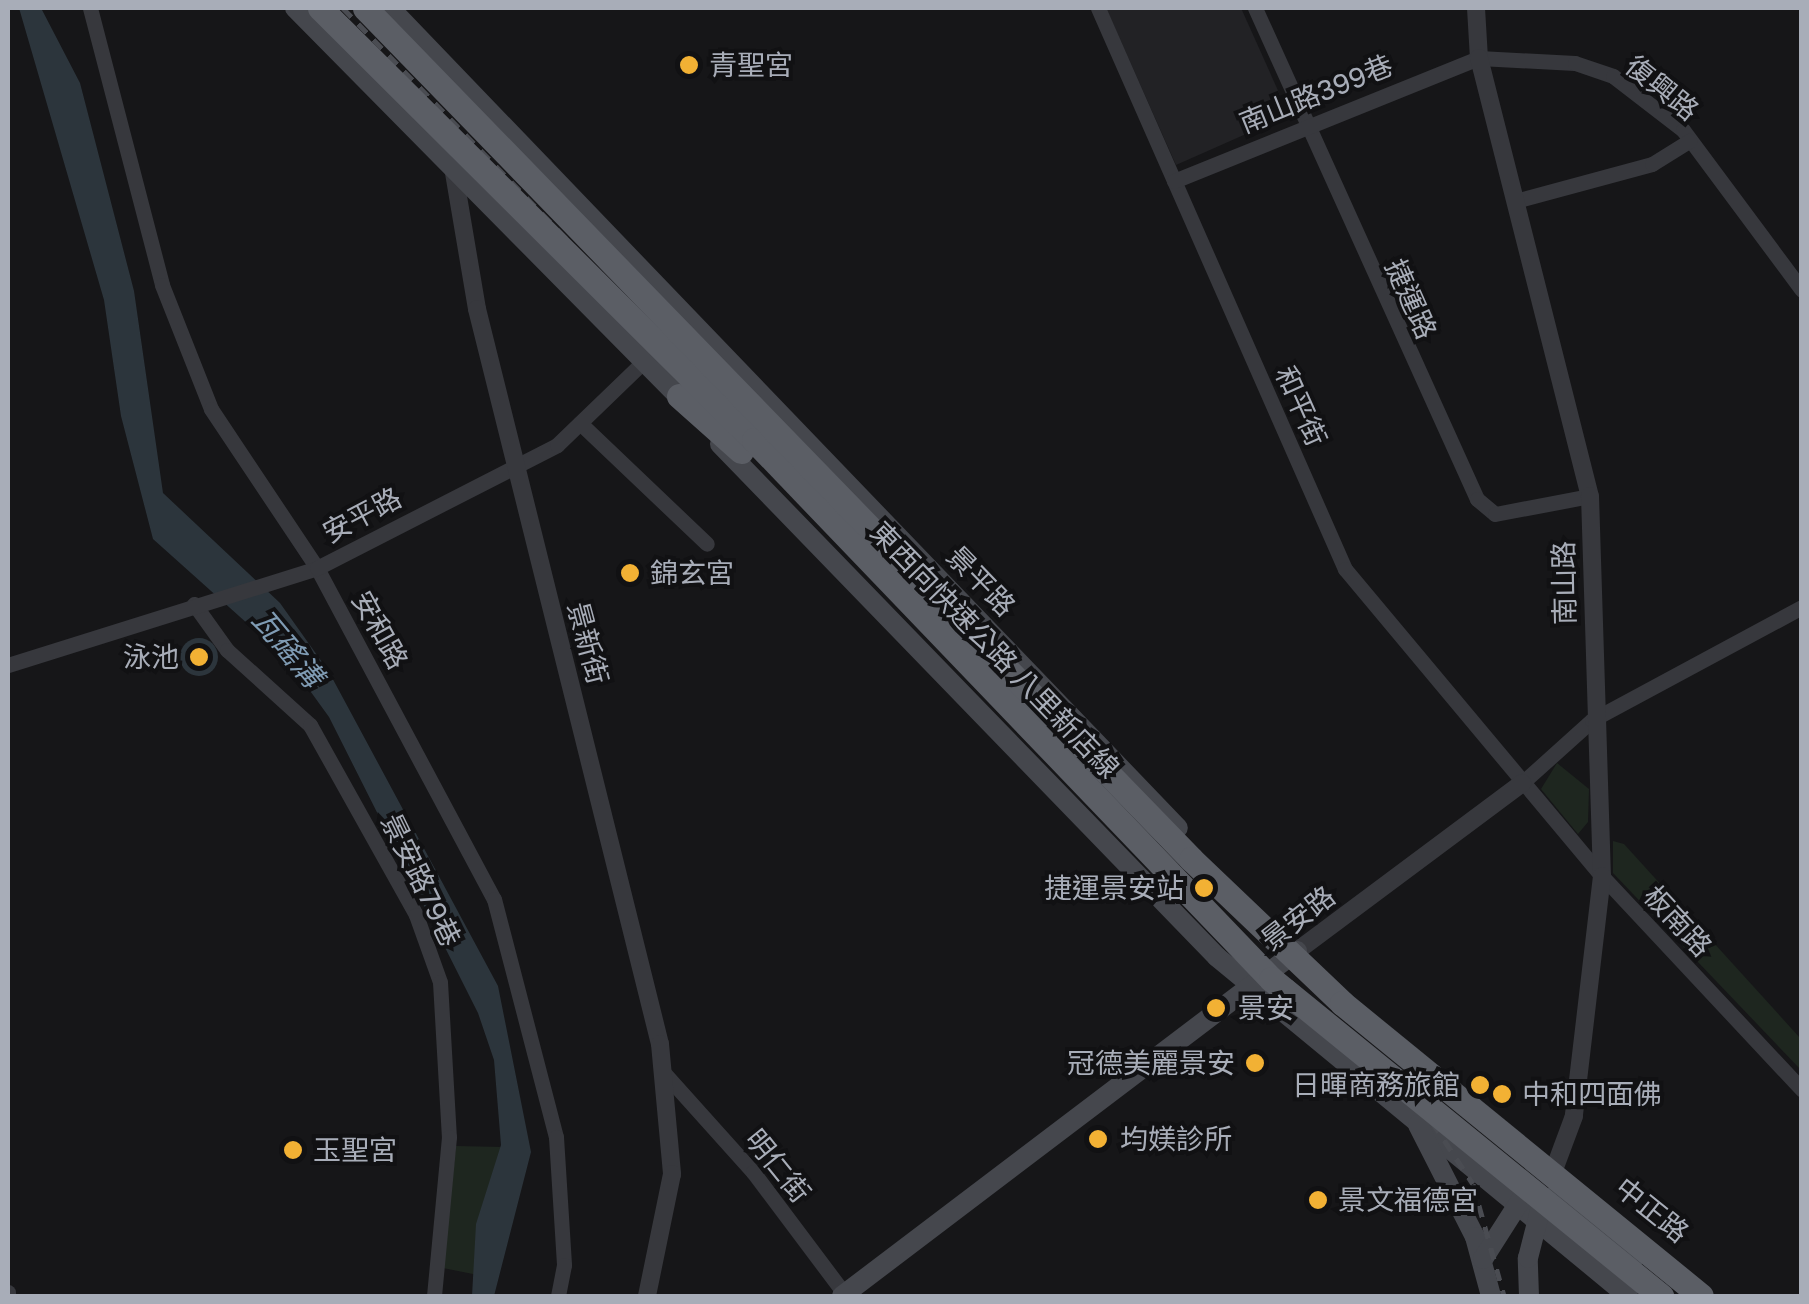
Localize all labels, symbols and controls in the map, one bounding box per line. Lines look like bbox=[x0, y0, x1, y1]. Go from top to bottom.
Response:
place label: 青聖宮 bbox=[709, 48, 793, 82]
street label: 南山路399巷 bbox=[1234, 48, 1398, 140]
street label: 復興路 bbox=[1619, 49, 1705, 127]
marker: 青聖宮 bbox=[678, 54, 700, 76]
street label: 捷運路 bbox=[1379, 254, 1443, 344]
street label: 和平街 bbox=[1269, 361, 1333, 451]
street label: 安平路 bbox=[317, 480, 407, 550]
street label: 東西向快速公路 八里新店線 bbox=[864, 515, 1126, 785]
street label: 景平路 bbox=[940, 539, 1022, 623]
street label: 南山路 bbox=[1546, 541, 1582, 625]
place label: 錦玄宮 bbox=[650, 556, 734, 590]
marker: 錦玄宮 bbox=[619, 562, 641, 584]
street label: 安和路 bbox=[345, 585, 415, 675]
street label: 景新街 bbox=[561, 598, 615, 688]
water label: 瓦磘溝 bbox=[245, 602, 331, 694]
place label: 泳池 bbox=[123, 640, 179, 674]
marker: 泳池 bbox=[188, 646, 210, 668]
street label: 景安路79巷 bbox=[374, 808, 468, 952]
place label: 捷運景安站 bbox=[1044, 871, 1184, 905]
marker: 捷運景安站 bbox=[1193, 877, 1215, 899]
street label: 景安路 bbox=[1255, 879, 1341, 957]
street label: 板南路 bbox=[1637, 879, 1719, 963]
place label: 景安 bbox=[1238, 991, 1294, 1025]
marker: 景安 bbox=[1203, 995, 1229, 1021]
place label: 冠德美麗景安 bbox=[1067, 1046, 1235, 1080]
marker: 冠德美麗景安 bbox=[1244, 1052, 1266, 1074]
place label: 日暉商務旅館 bbox=[1292, 1068, 1460, 1102]
marker: 日暉商務旅館 bbox=[1469, 1074, 1491, 1096]
place label: 中和四面佛 bbox=[1522, 1077, 1662, 1111]
marker: 中和四面佛 bbox=[1491, 1083, 1513, 1105]
place label: 均媄診所 bbox=[1120, 1122, 1232, 1156]
street label: 明仁街 bbox=[739, 1123, 817, 1209]
marker: 均媄診所 bbox=[1085, 1126, 1111, 1152]
place label: 玉聖宮 bbox=[313, 1133, 397, 1167]
marker: 玉聖宮 bbox=[282, 1139, 304, 1161]
street label: 中正路 bbox=[1609, 1171, 1695, 1249]
place label: 景文福德宮 bbox=[1338, 1183, 1478, 1217]
marker: 景文福德宮 bbox=[1307, 1189, 1329, 1211]

